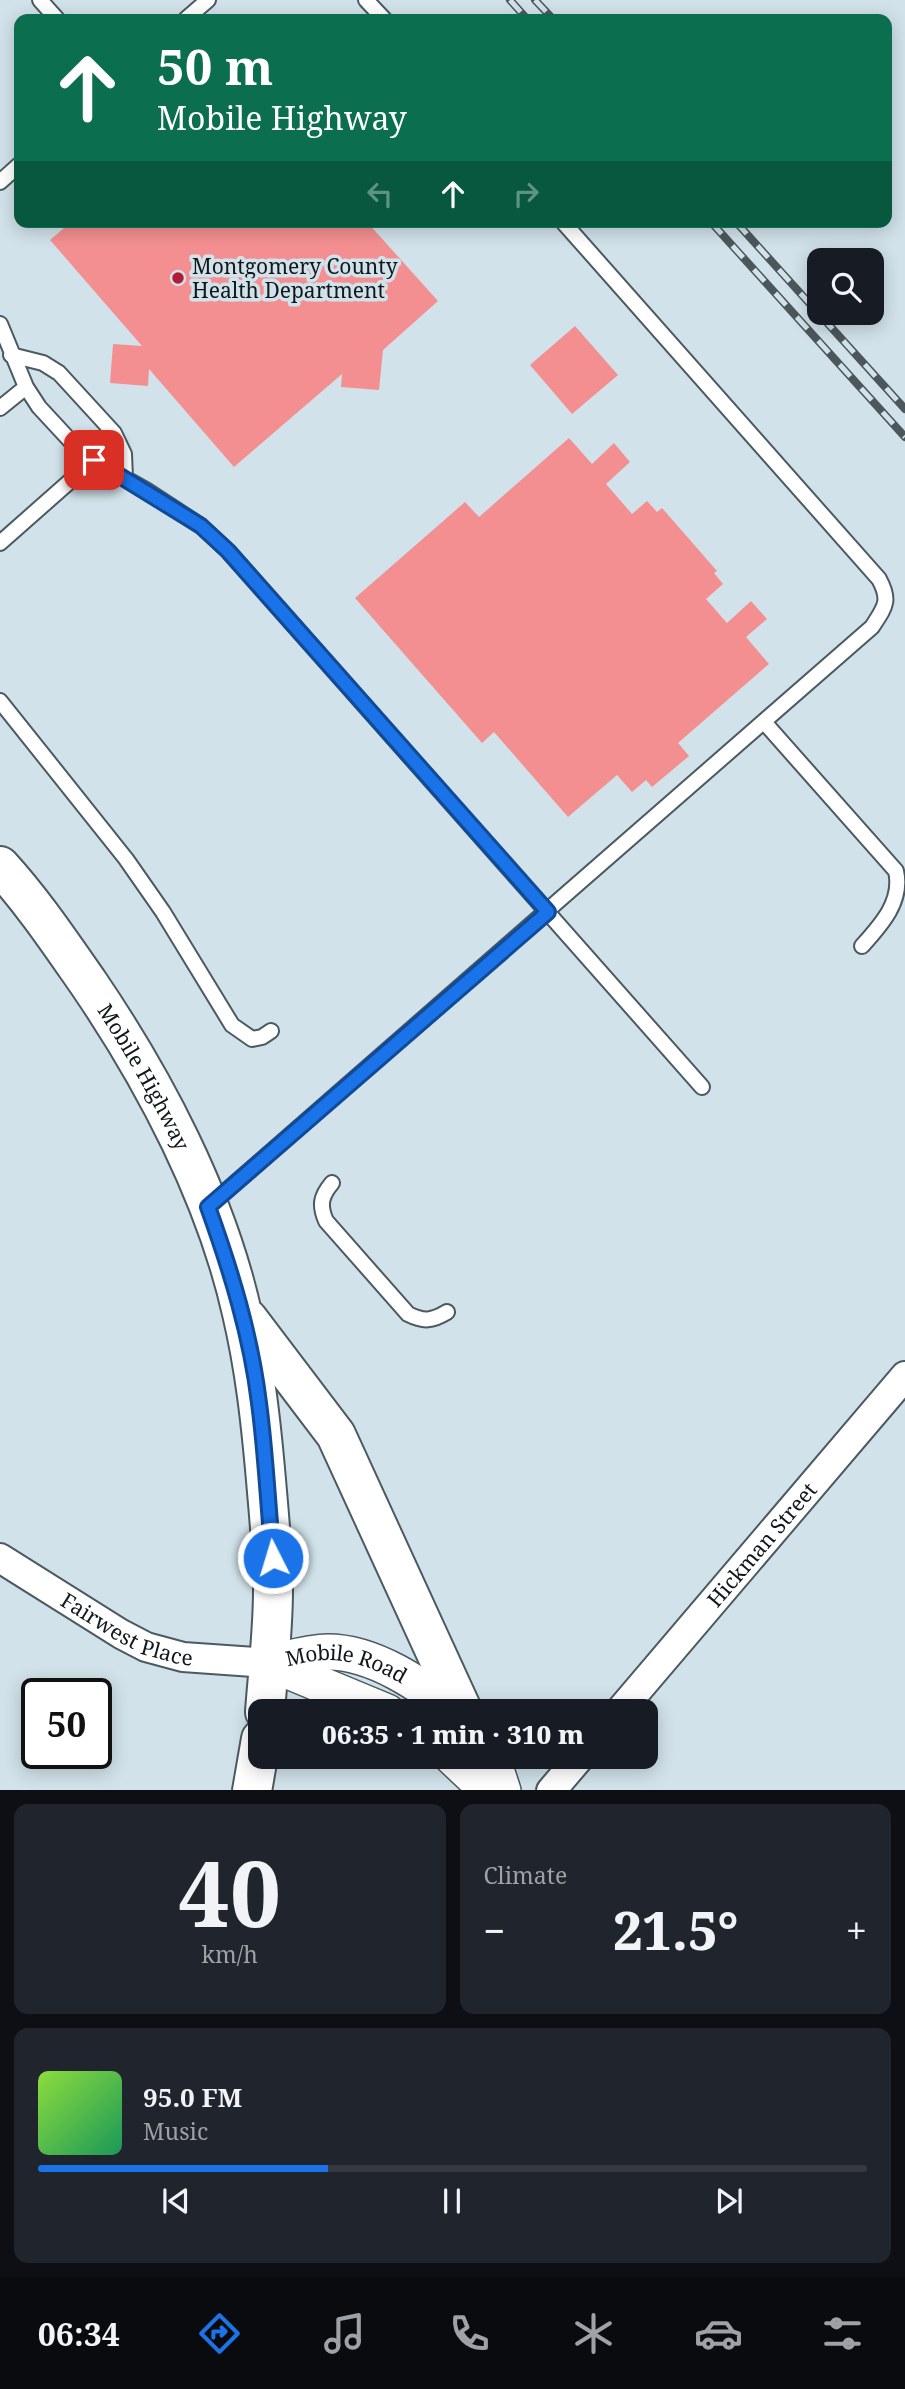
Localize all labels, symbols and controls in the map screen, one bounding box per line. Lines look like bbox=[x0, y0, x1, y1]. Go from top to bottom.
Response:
text: 50 m bbox=[157, 33, 273, 99]
icon: ahead bbox=[42, 42, 133, 133]
text: Mobile Highway bbox=[157, 96, 407, 139]
icon: left bbox=[361, 175, 399, 213]
icon: ahead bbox=[434, 175, 472, 213]
icon: right bbox=[507, 175, 545, 213]
map controls bbox=[807, 248, 884, 325]
button: search bbox=[807, 248, 884, 325]
place label: Montgomery County Health Department bbox=[192, 252, 398, 304]
marker: Montgomery County Health Department bbox=[170, 270, 186, 286]
pin bbox=[64, 430, 124, 490]
icon: arrive bbox=[75, 441, 113, 479]
street label: Mobile Highway bbox=[92, 998, 197, 1155]
street label: Hickman Street bbox=[701, 1476, 823, 1613]
position arrow bbox=[236, 1521, 310, 1595]
street label: Fairwest Place bbox=[56, 1586, 194, 1672]
street label: Mobile Road bbox=[283, 1638, 413, 1689]
speed limit sign: 50 bbox=[21, 1678, 112, 1769]
text: 06:35 · 1 min · 310 m bbox=[322, 1716, 584, 1752]
text: 40 bbox=[178, 1830, 281, 1954]
text: Climate bbox=[484, 1859, 567, 1891]
text: 21.5° bbox=[613, 1894, 738, 1965]
text: − bbox=[484, 1904, 506, 1956]
text: + bbox=[846, 1904, 867, 1956]
text: km/h bbox=[202, 1938, 258, 1970]
text: 95.0 FM bbox=[143, 2079, 242, 2115]
text: Music bbox=[143, 2115, 208, 2147]
icon: previous bbox=[157, 2182, 195, 2220]
icon: pause bbox=[433, 2182, 471, 2220]
icon: next bbox=[710, 2182, 748, 2220]
icon: directions bbox=[195, 2309, 244, 2358]
icon: music bbox=[320, 2309, 369, 2358]
icon: phone bbox=[445, 2309, 494, 2358]
icon: climate bbox=[569, 2309, 618, 2358]
icon: car bbox=[694, 2309, 743, 2358]
icon: filters bbox=[818, 2309, 867, 2358]
text: 06:34 bbox=[38, 2312, 120, 2355]

